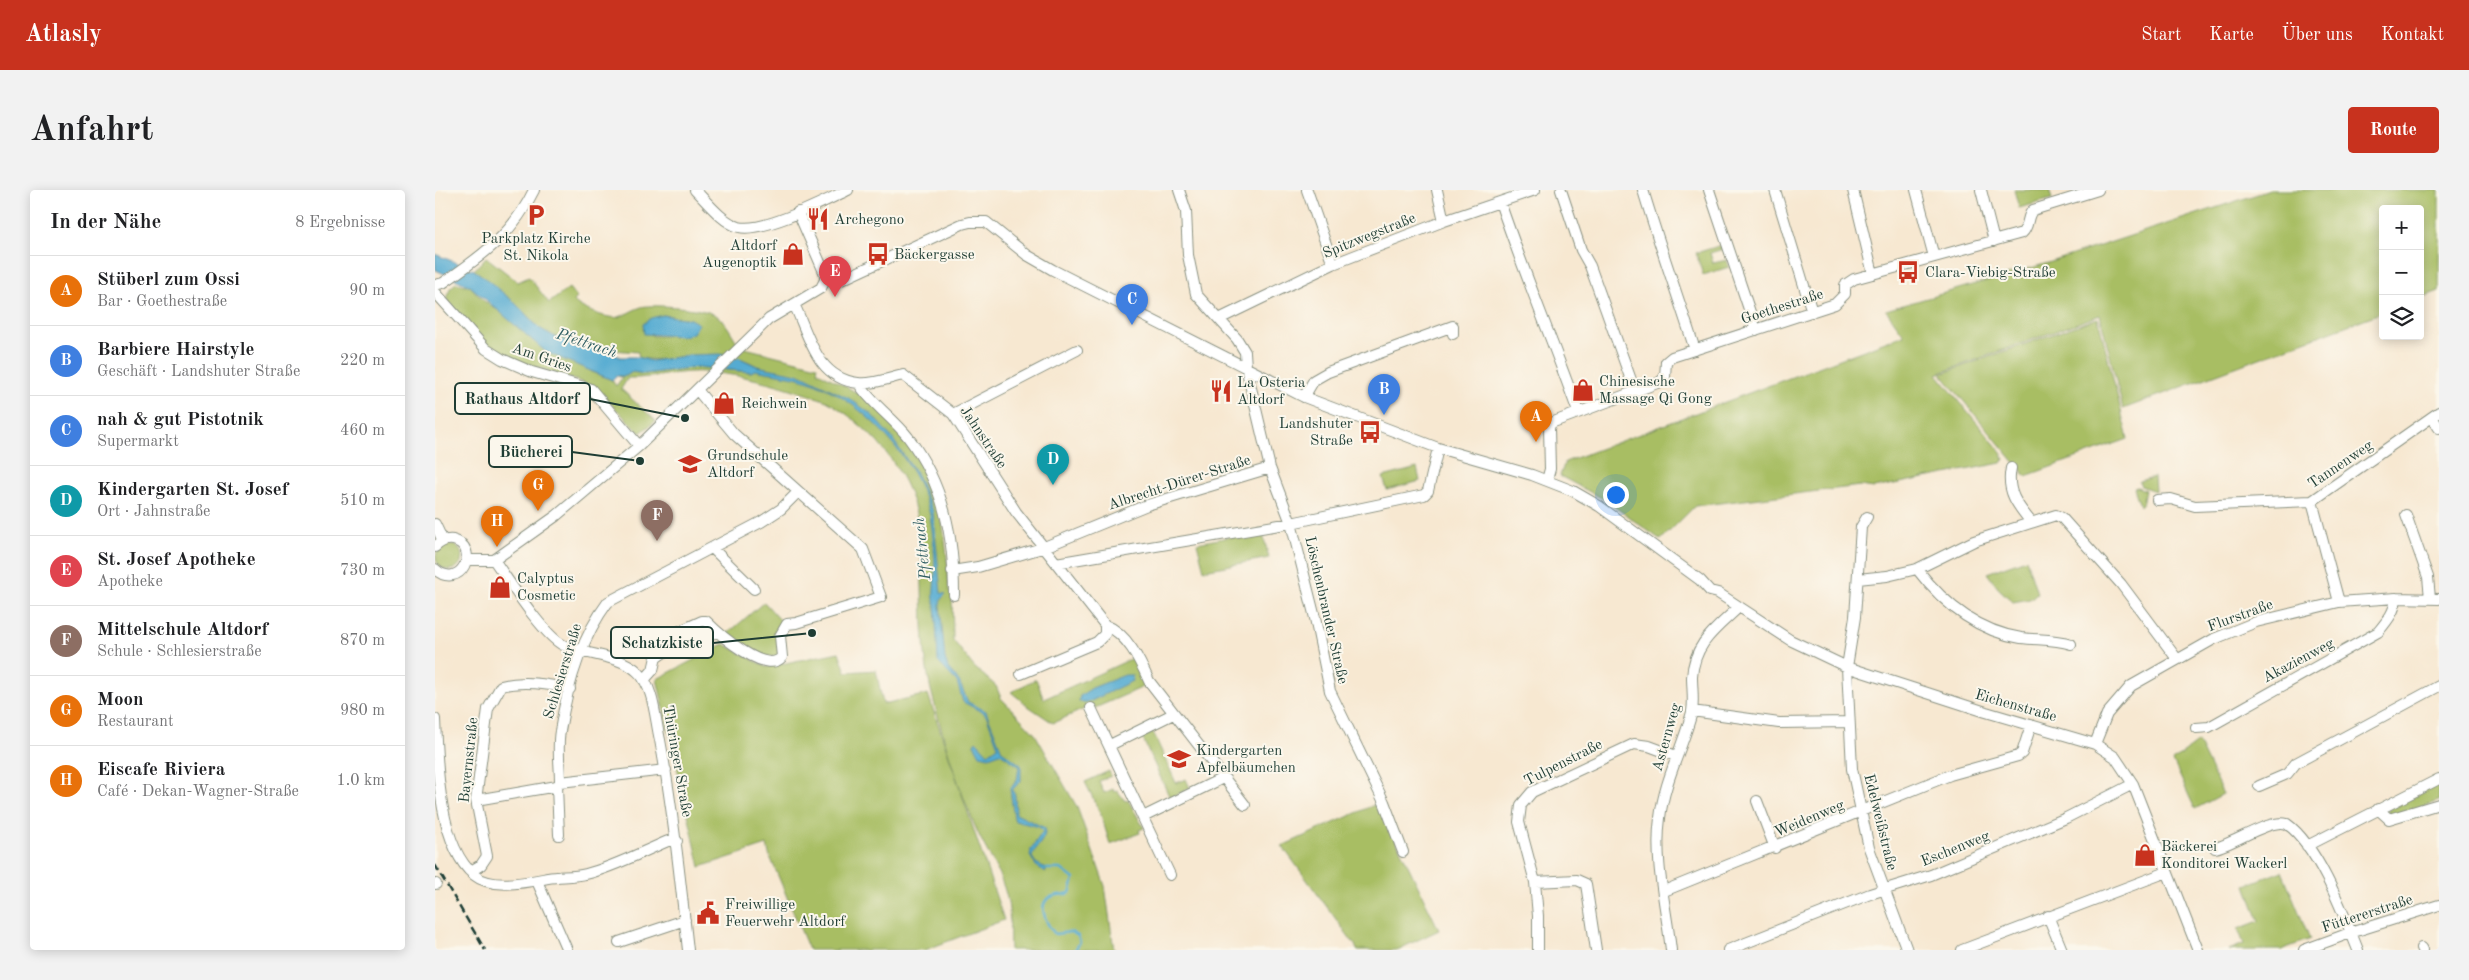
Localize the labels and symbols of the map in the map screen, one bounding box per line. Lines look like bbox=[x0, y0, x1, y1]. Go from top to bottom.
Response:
parking icon: Parkplatz Kirche St. Nikola bbox=[523, 202, 549, 228]
restaurant icon: Archegono bbox=[805, 206, 831, 232]
street label: Spitzwegstraße bbox=[1321, 211, 1418, 262]
place label: Archegono bbox=[834, 213, 904, 228]
place label: Parkplatz Kirche St. Nikola bbox=[481, 232, 591, 264]
place label: Altdorf Augenoptik bbox=[702, 239, 778, 271]
shop icon: Altdorf Augenoptik bbox=[780, 241, 806, 267]
bus stop icon: Bäckergasse bbox=[865, 241, 891, 267]
place label: Bäckergasse bbox=[894, 248, 975, 263]
pin: E bbox=[819, 256, 851, 297]
bus stop icon: Clara-Viebig-Straße bbox=[1895, 259, 1921, 285]
place label: Clara-Viebig-Straße bbox=[1925, 266, 2056, 281]
pin: C bbox=[1116, 284, 1148, 325]
street label: Goethestraße bbox=[1739, 287, 1826, 328]
water label: Pfettrach bbox=[553, 326, 619, 361]
street label: Am Gries bbox=[510, 341, 573, 376]
pin: B bbox=[1368, 374, 1400, 415]
place label: Chinesische Massage Qi Gong bbox=[1599, 375, 1712, 407]
place label: La Osteria Altdorf bbox=[1237, 376, 1306, 408]
shop icon: Chinesische Massage Qi Gong bbox=[1570, 377, 1596, 403]
restaurant icon: La Osteria Altdorf bbox=[1208, 378, 1234, 404]
callout: Rathaus Altdorf bbox=[455, 383, 590, 414]
shop icon: Reichwein bbox=[711, 390, 737, 416]
text: Rathaus Altdorf bbox=[465, 392, 581, 408]
place label: Reichwein bbox=[741, 397, 807, 412]
pin: A bbox=[1520, 401, 1552, 442]
street label: Jahnstraße bbox=[956, 404, 1009, 472]
place label: Landshuter Straße bbox=[1279, 417, 1353, 449]
bus stop icon: Landshuter Straße bbox=[1357, 419, 1383, 445]
callout: Bücherei bbox=[489, 436, 572, 467]
street label: Tannenweg bbox=[2306, 438, 2376, 492]
pin: D bbox=[1037, 444, 1069, 485]
text: Bücherei bbox=[499, 445, 563, 461]
place label: Grundschule Altdorf bbox=[707, 449, 788, 481]
school or university icon: Grundschule Altdorf bbox=[677, 451, 703, 477]
street label: Albrecht-Dürer-Straße bbox=[1106, 453, 1253, 514]
pin: G bbox=[522, 470, 554, 511]
your location bbox=[1603, 482, 1629, 508]
pin: F bbox=[641, 500, 673, 541]
pin: H bbox=[481, 506, 513, 547]
water label: Pfettrach bbox=[912, 517, 934, 582]
street label: Löschenbrander Straße bbox=[1301, 535, 1350, 686]
place label: Calyptus Cosmetic bbox=[517, 572, 576, 604]
shop icon: Calyptus Cosmetic bbox=[487, 574, 513, 600]
street label: Flurstraße bbox=[2206, 598, 2275, 635]
street label: Schlesierstraße bbox=[542, 622, 585, 721]
callout: Schatzkiste bbox=[611, 627, 713, 658]
text: Schatzkiste bbox=[621, 636, 703, 652]
street label: Akazienweg bbox=[2261, 636, 2337, 686]
street label: Eichenstraße bbox=[1973, 688, 2058, 725]
street label: Asternweg bbox=[1651, 702, 1684, 773]
street label: Thüringer Straße bbox=[659, 704, 694, 819]
street label: Bayernstraße bbox=[458, 717, 481, 804]
street label: Tulpenstraße bbox=[1522, 737, 1605, 789]
place label: Kindergarten Apfelbäumchen bbox=[1196, 744, 1296, 776]
school or university icon: Kindergarten Apfelbäumchen bbox=[1166, 746, 1192, 772]
street label: Edelweißstraße bbox=[1860, 773, 1899, 872]
street label: Weidenweg bbox=[1772, 798, 1847, 841]
street label: Eschenweg bbox=[1919, 829, 1992, 870]
place label: Bäckerei Konditorei Wackerl bbox=[2161, 840, 2287, 872]
shop icon: Bäckerei Konditorei Wackerl bbox=[2132, 842, 2158, 868]
street label: Füttererstraße bbox=[2320, 893, 2415, 936]
place label: Freiwillige Feuerwehr Altdorf bbox=[725, 898, 847, 930]
public building icon: Freiwillige Feuerwehr Altdorf bbox=[695, 900, 721, 926]

